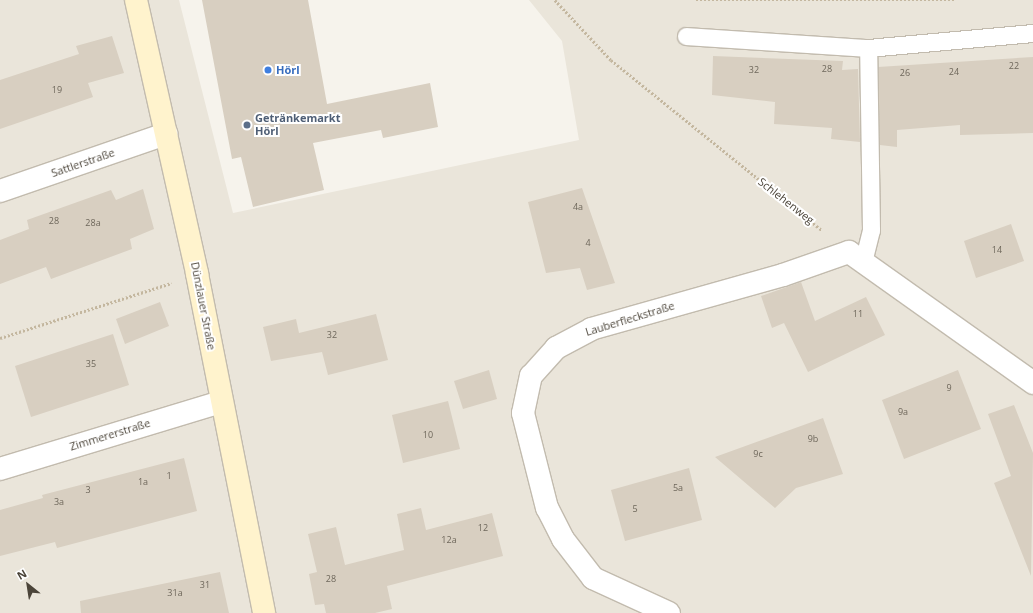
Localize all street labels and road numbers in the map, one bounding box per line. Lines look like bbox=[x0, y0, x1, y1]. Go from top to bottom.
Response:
street label: Sattlerstraße bbox=[50, 146, 116, 180]
street label: Schlehenweg bbox=[755, 175, 817, 227]
street label: Dünzlauer Straße bbox=[188, 261, 218, 351]
street label: Lauberfleckstraße bbox=[584, 299, 676, 339]
street label: Zimmererstraße bbox=[68, 416, 152, 454]

